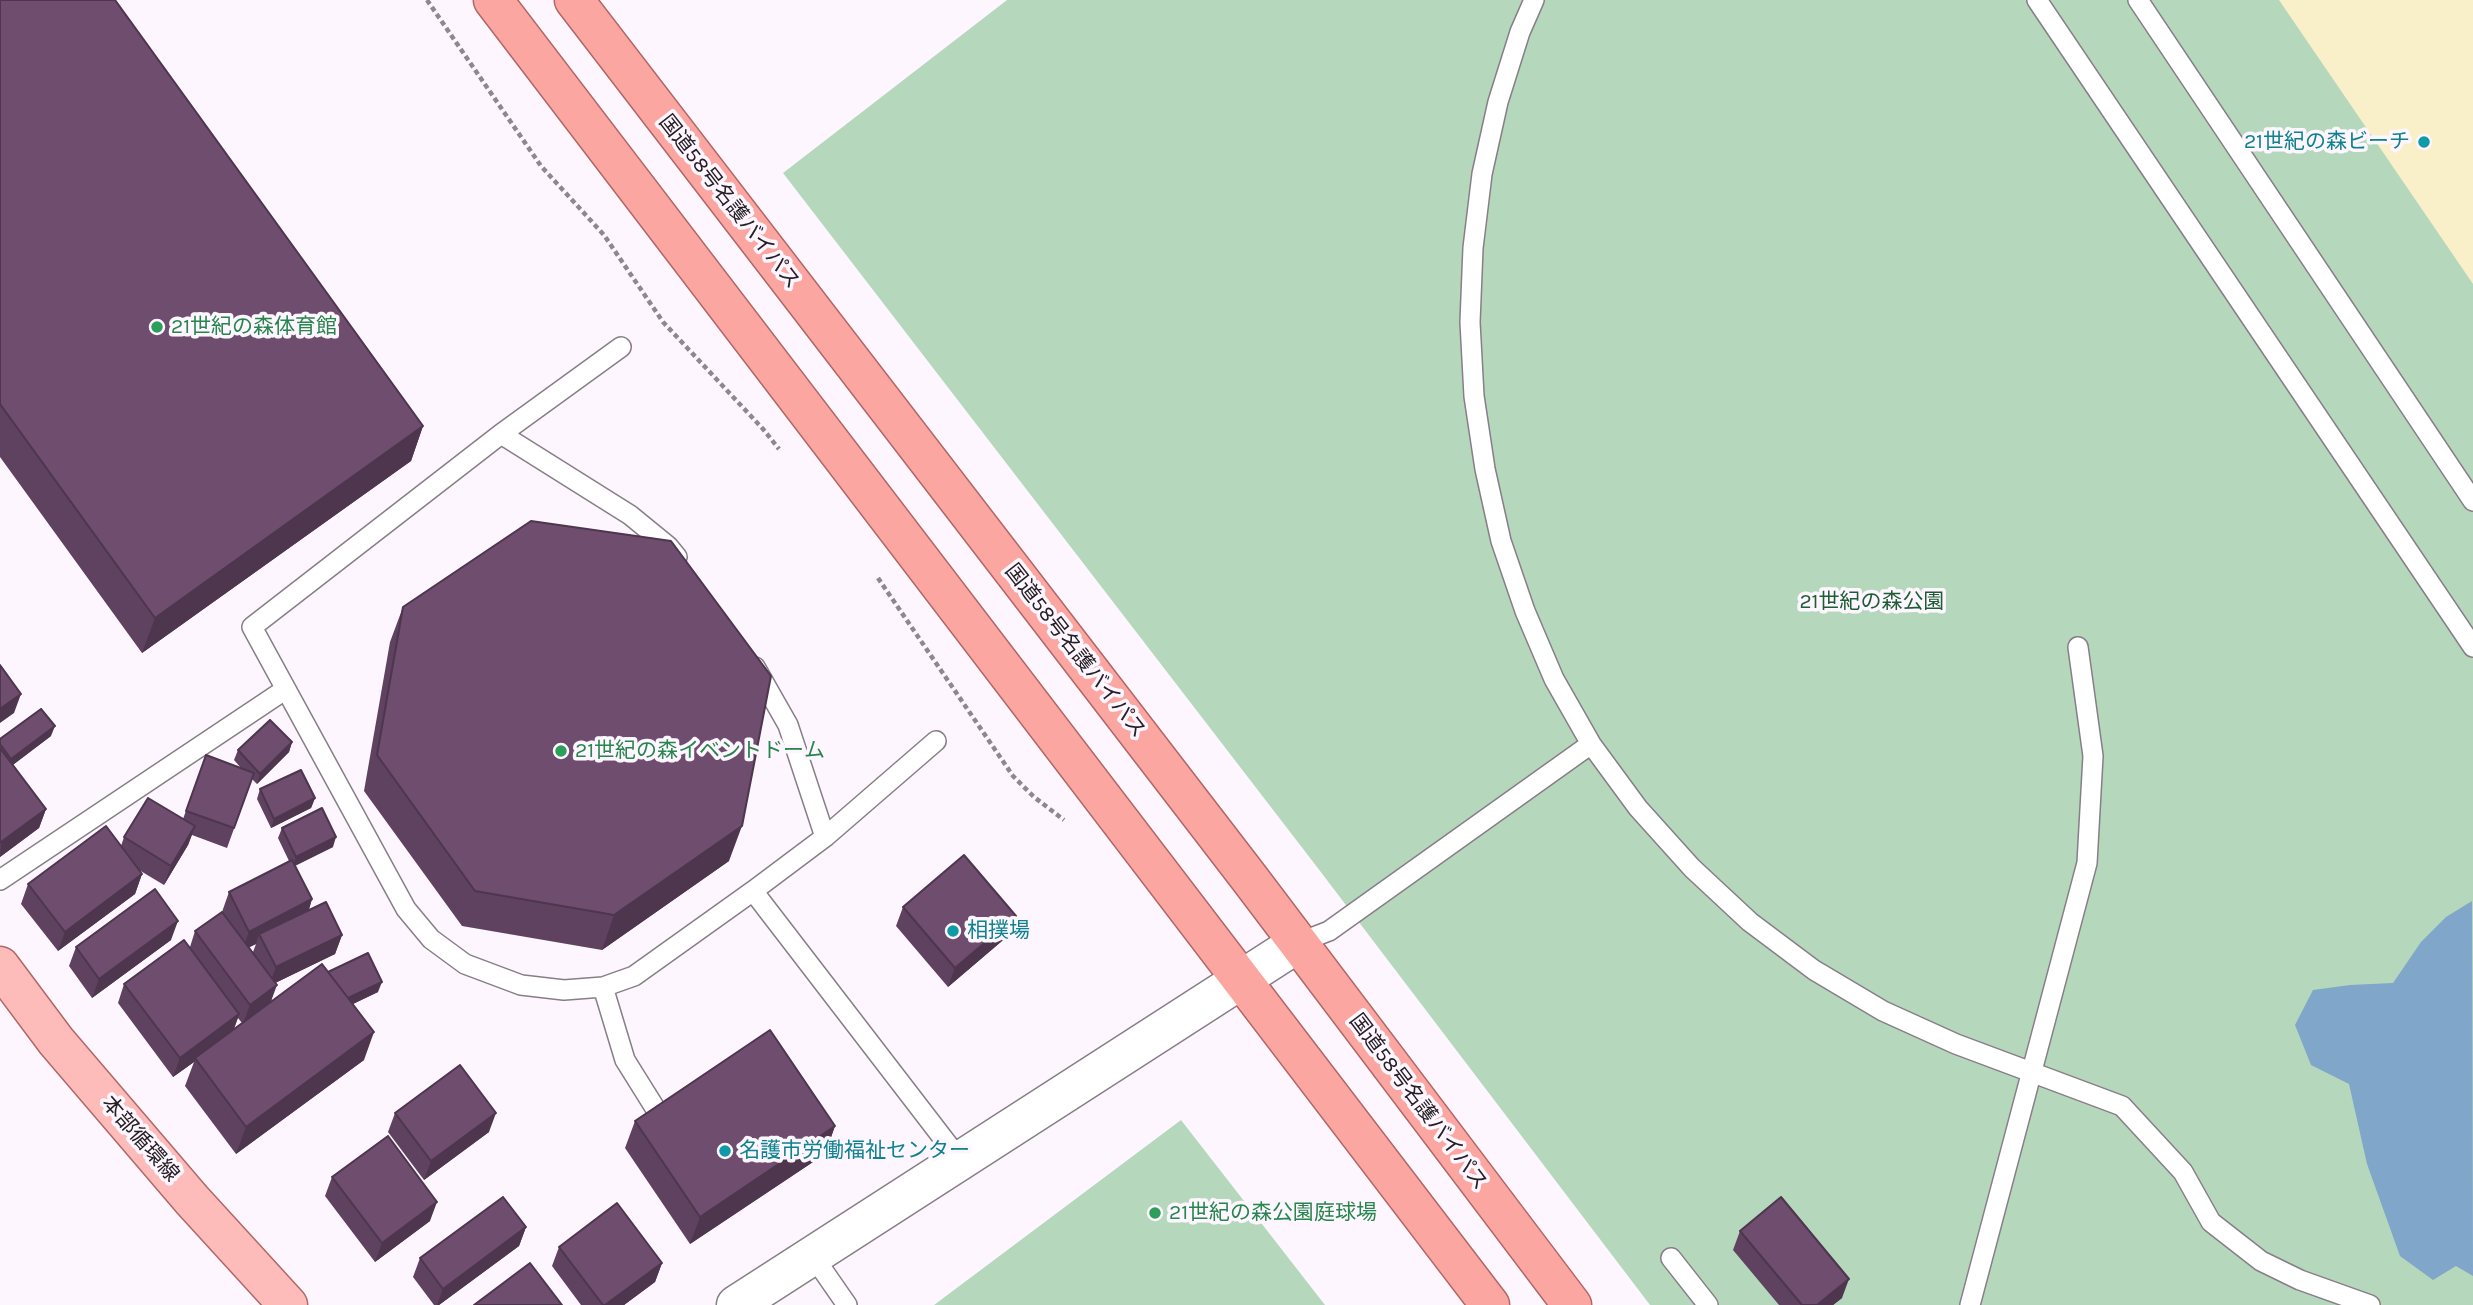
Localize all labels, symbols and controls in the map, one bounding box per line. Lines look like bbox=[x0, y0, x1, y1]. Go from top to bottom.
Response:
street label: 国道58号名護バイパス bbox=[653, 110, 805, 294]
place label: 21世紀の森ビーチ bbox=[2244, 129, 2410, 155]
marker: 21世紀の森ビーチ bbox=[2416, 134, 2432, 150]
place label: 21世紀の森体育館 bbox=[171, 314, 337, 340]
marker: 21世紀の森体育館 bbox=[149, 319, 165, 335]
street label: 国道58号名護バイパス bbox=[999, 559, 1151, 743]
park label: 21世紀の森公園 bbox=[1799, 589, 1945, 615]
place label: 21世紀の森イベントドーム bbox=[575, 738, 825, 764]
marker: 21世紀の森イベントドーム bbox=[553, 743, 569, 759]
place label: 相撲場 bbox=[967, 918, 1030, 944]
marker: 相撲場 bbox=[945, 923, 961, 939]
street label: 国道58号名護バイパス bbox=[1344, 1009, 1492, 1195]
street label: 本部循環線 bbox=[96, 1091, 184, 1187]
place label: 名護市労働福祉センター bbox=[739, 1138, 970, 1164]
marker: 名護市労働福祉センター bbox=[717, 1143, 733, 1159]
place label: 21世紀の森公園庭球場 bbox=[1169, 1200, 1377, 1226]
marker: 21世紀の森公園庭球場 bbox=[1147, 1205, 1163, 1221]

